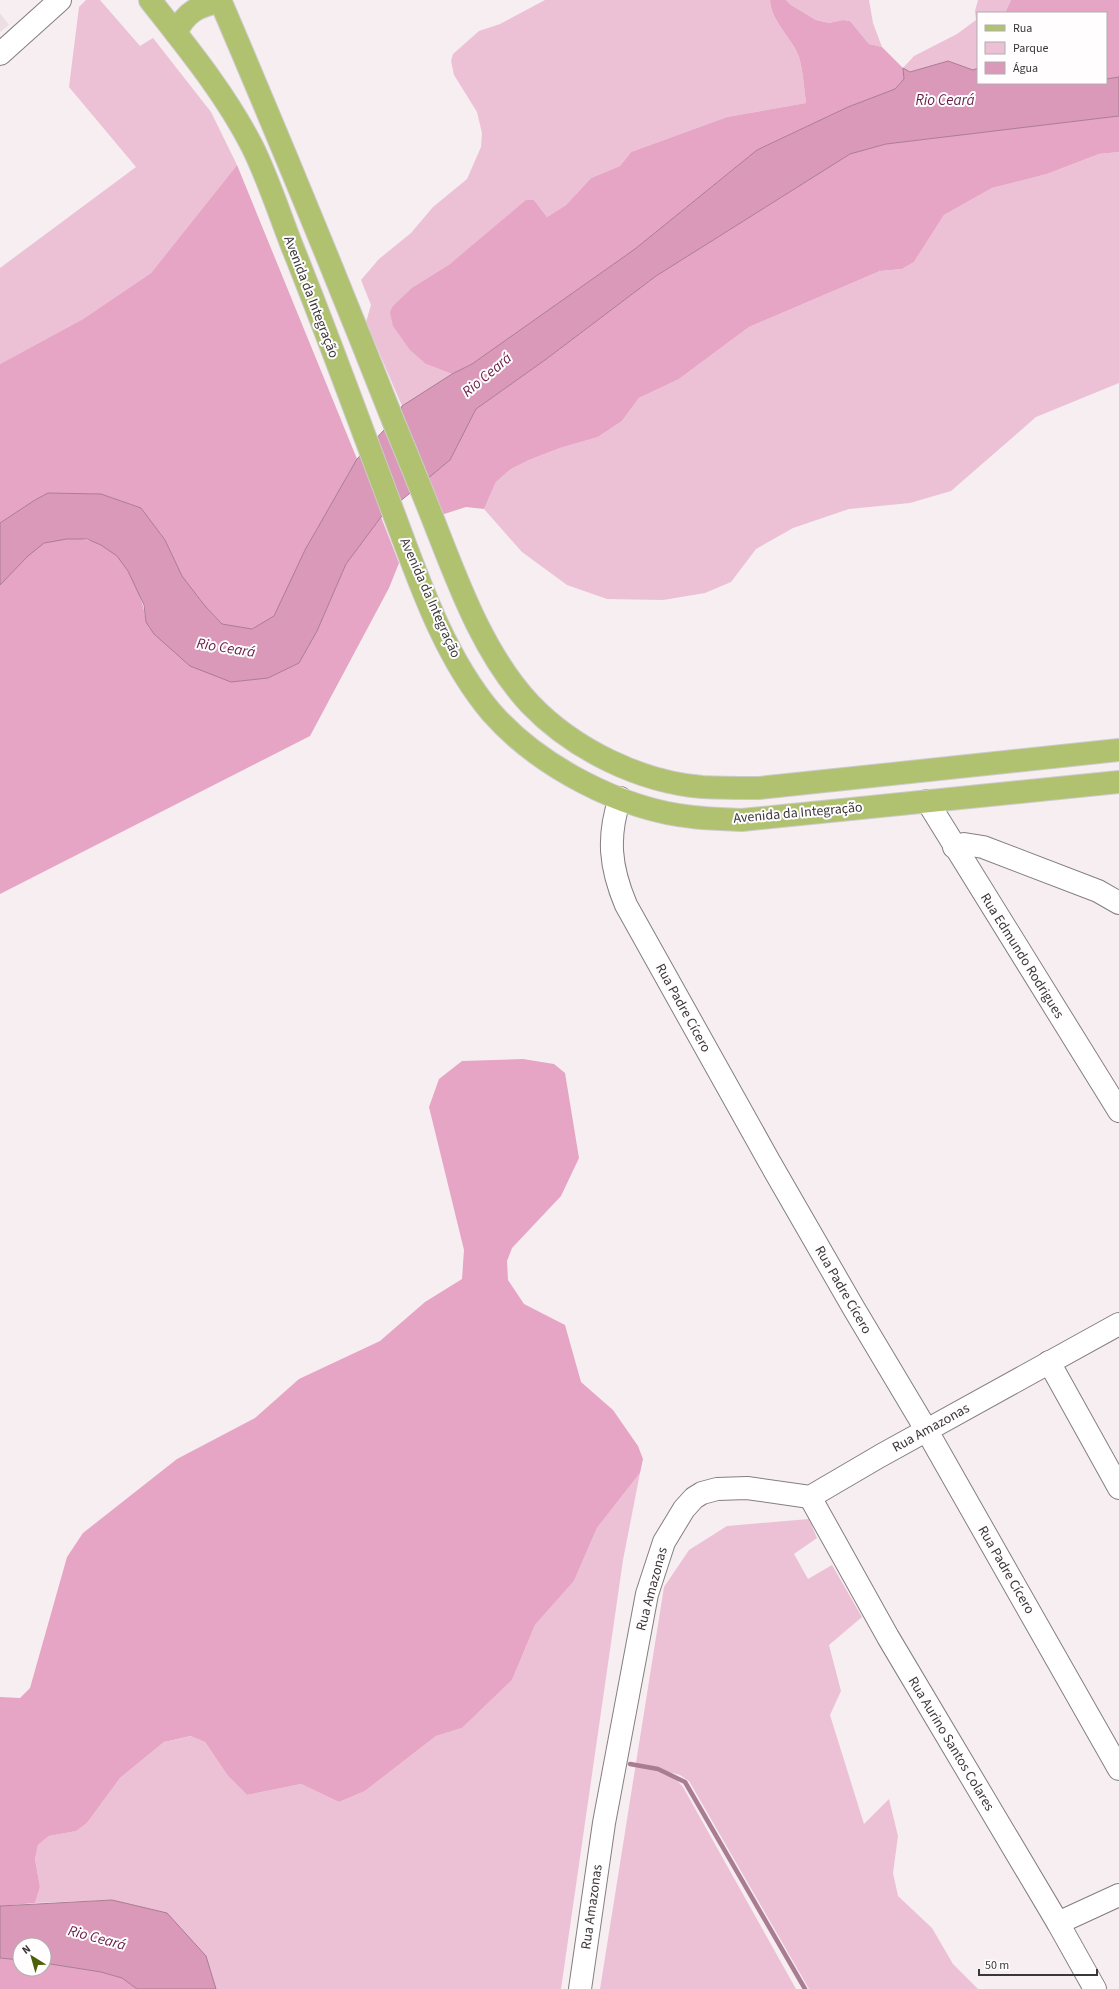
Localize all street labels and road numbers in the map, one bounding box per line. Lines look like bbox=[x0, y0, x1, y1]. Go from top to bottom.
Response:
street label: Avenida da Integração bbox=[278, 233, 344, 361]
street label: Avenida da Integração bbox=[395, 535, 465, 661]
street label: Avenida da Integração bbox=[733, 797, 863, 829]
street label: Rua Edmundo Rodrigues bbox=[975, 889, 1069, 1023]
street label: Rua Padre Cícero bbox=[650, 960, 716, 1056]
street label: Rua Padre Cícero bbox=[810, 1242, 876, 1338]
street label: Rua Amazonas bbox=[889, 1398, 973, 1458]
street label: Rua Padre Cícero bbox=[973, 1522, 1039, 1618]
street label: Rua Amazonas bbox=[631, 1545, 673, 1633]
street label: Rua Aurino Santos Colares bbox=[903, 1673, 999, 1815]
street label: Rua Amazonas bbox=[576, 1863, 608, 1951]

